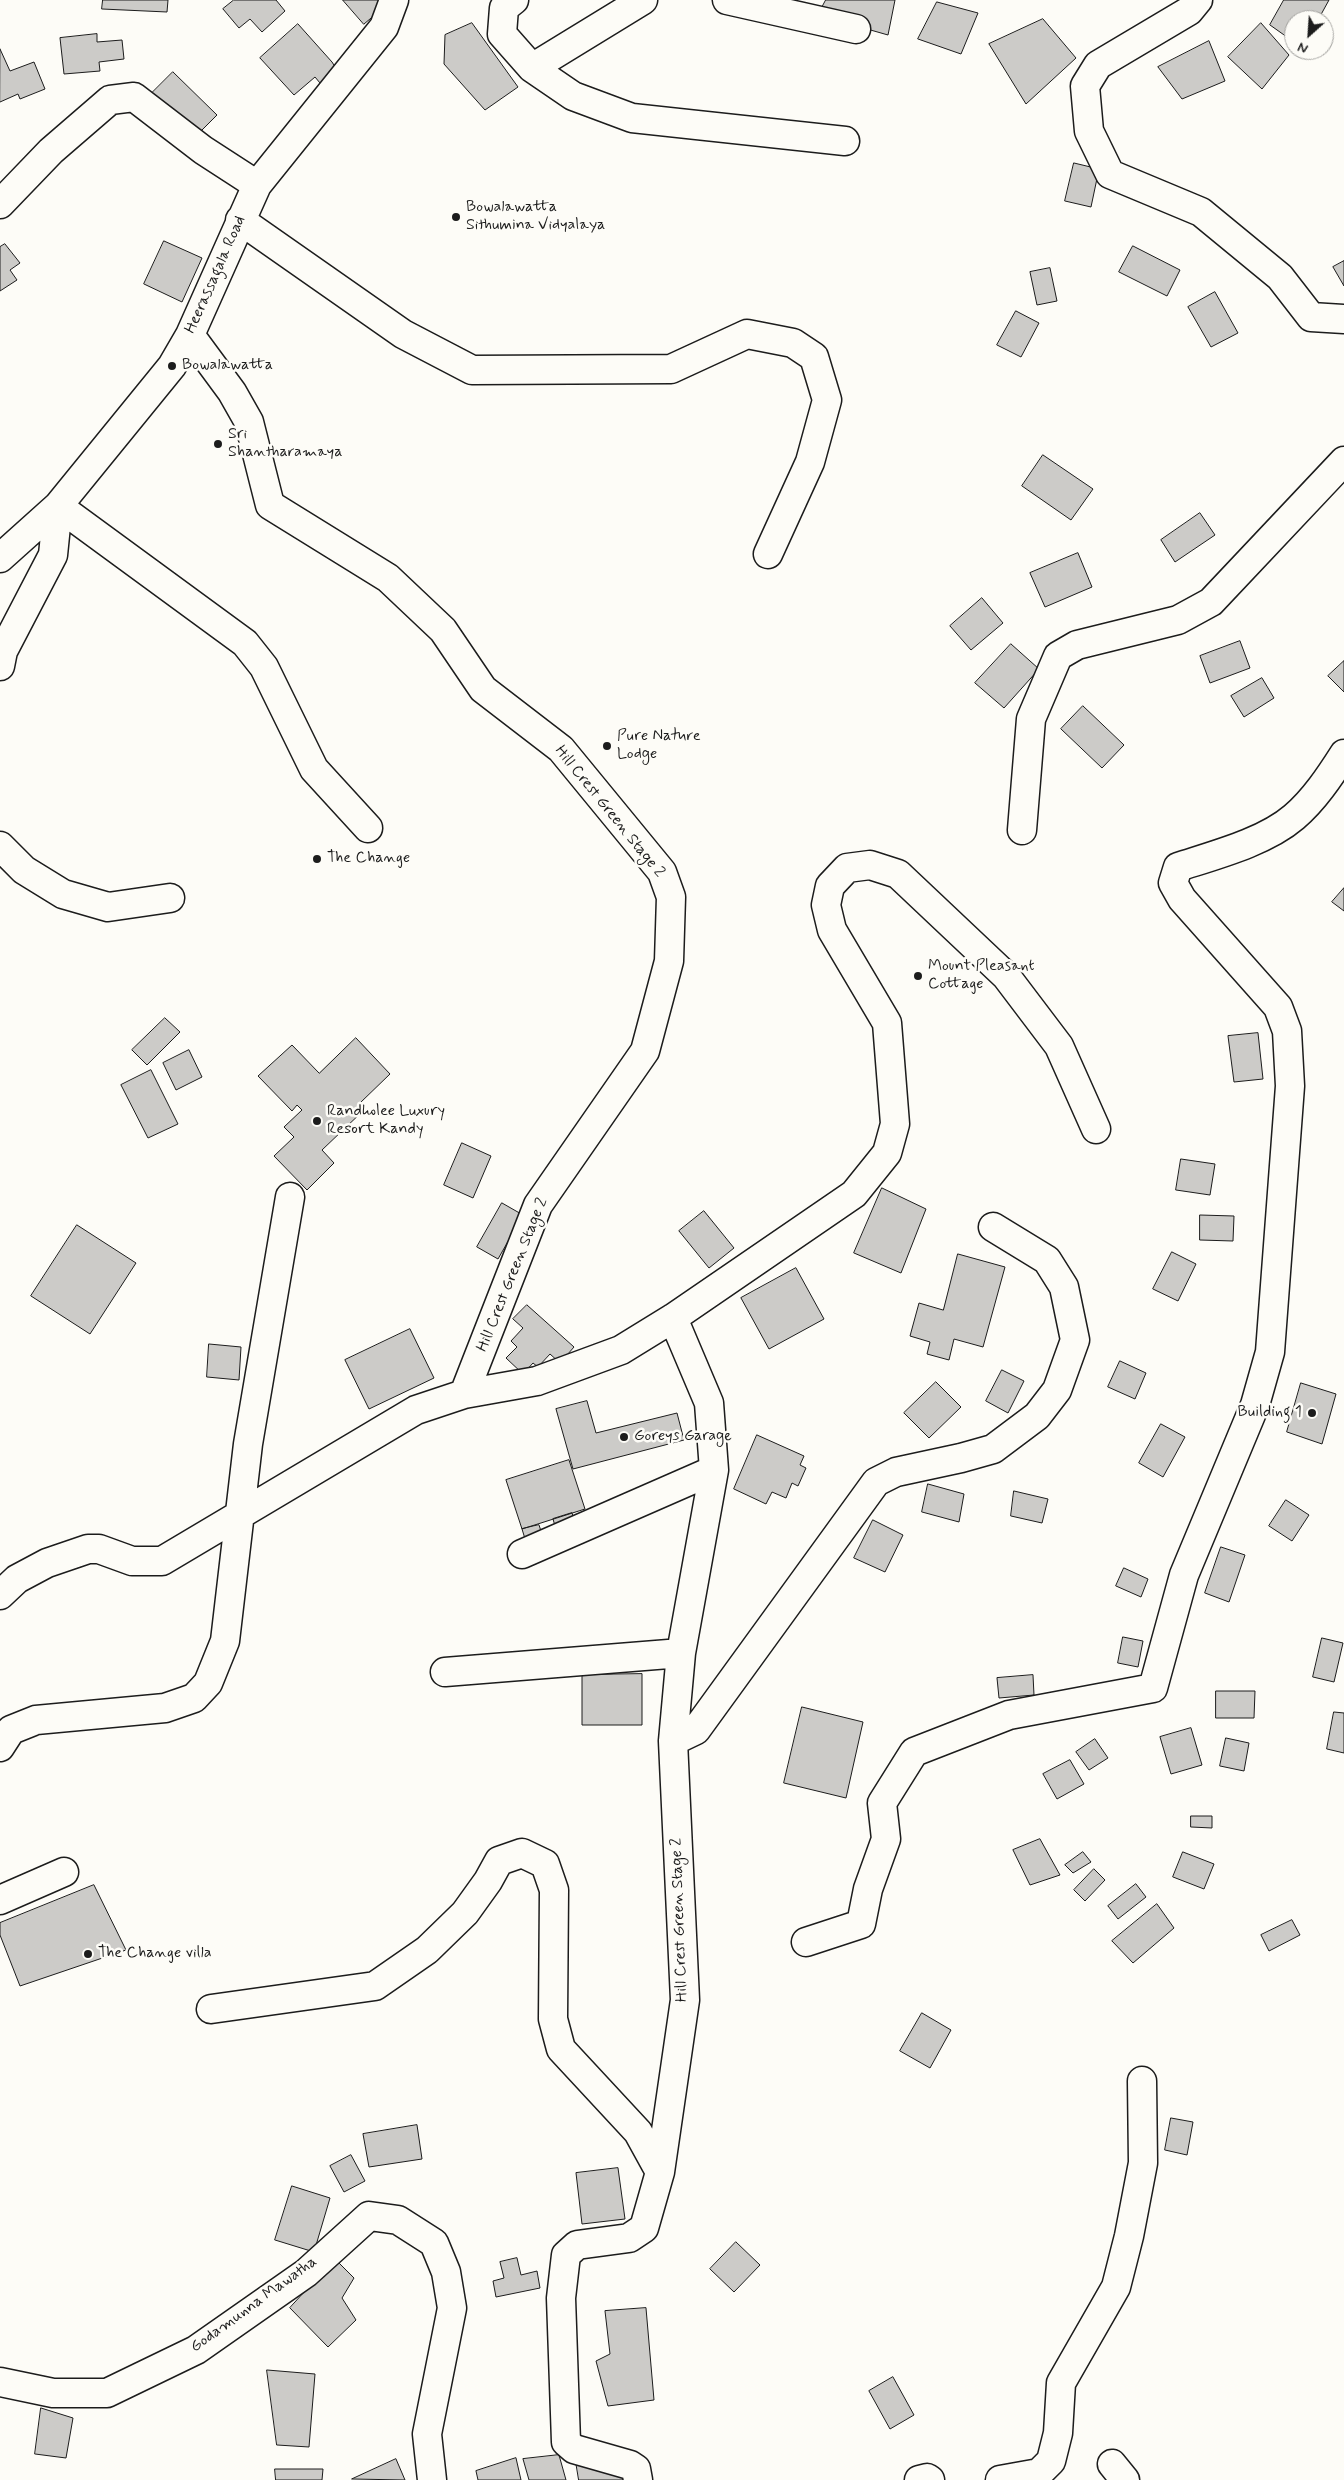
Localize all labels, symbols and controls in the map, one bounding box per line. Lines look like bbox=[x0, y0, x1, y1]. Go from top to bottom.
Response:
north arrow bbox=[1284, 10, 1334, 60]
text: N bbox=[1295, 37, 1311, 58]
place label: Bowalawatta Sithumina Vidyalaya bbox=[466, 198, 605, 236]
marker: Bowalawatta Sithumina Vidyalaya bbox=[450, 211, 462, 223]
street label: Heerassagala Road bbox=[181, 213, 251, 337]
place label: Bowalawatta bbox=[182, 356, 273, 376]
marker: Bowalawatta bbox=[166, 360, 178, 372]
place label: Sri Shantharamaya bbox=[228, 425, 342, 463]
marker: Sri Shantharamaya bbox=[212, 438, 224, 450]
place label: Pure Nature Lodge bbox=[617, 727, 701, 765]
marker: Pure Nature Lodge bbox=[601, 740, 613, 752]
street label: Hill Crest Green Stage 2 bbox=[550, 742, 668, 882]
place label: The Change bbox=[327, 849, 410, 869]
marker: The Change bbox=[311, 853, 323, 865]
place label: Mount Pleasant Cottage bbox=[928, 957, 1034, 995]
marker: Mount Pleasant Cottage bbox=[912, 970, 924, 982]
place label: Randholee Luxury Resort Kandy bbox=[327, 1102, 445, 1140]
marker: Randholee Luxury Resort Kandy bbox=[311, 1115, 323, 1127]
street label: Hill Crest Green Stage 2 bbox=[473, 1195, 553, 1355]
place label: Building 1 bbox=[1238, 1403, 1302, 1423]
marker: Building 1 bbox=[1306, 1407, 1318, 1419]
place label: Goreys Garage bbox=[634, 1427, 732, 1447]
marker: Goreys Garage bbox=[618, 1431, 630, 1443]
street label: Hill Crest Green Stage 2 bbox=[668, 1838, 692, 2002]
place label: The Change villa bbox=[98, 1944, 211, 1964]
marker: The Change villa bbox=[82, 1948, 94, 1960]
street label: Godamunna Mawatha bbox=[187, 2253, 321, 2357]

